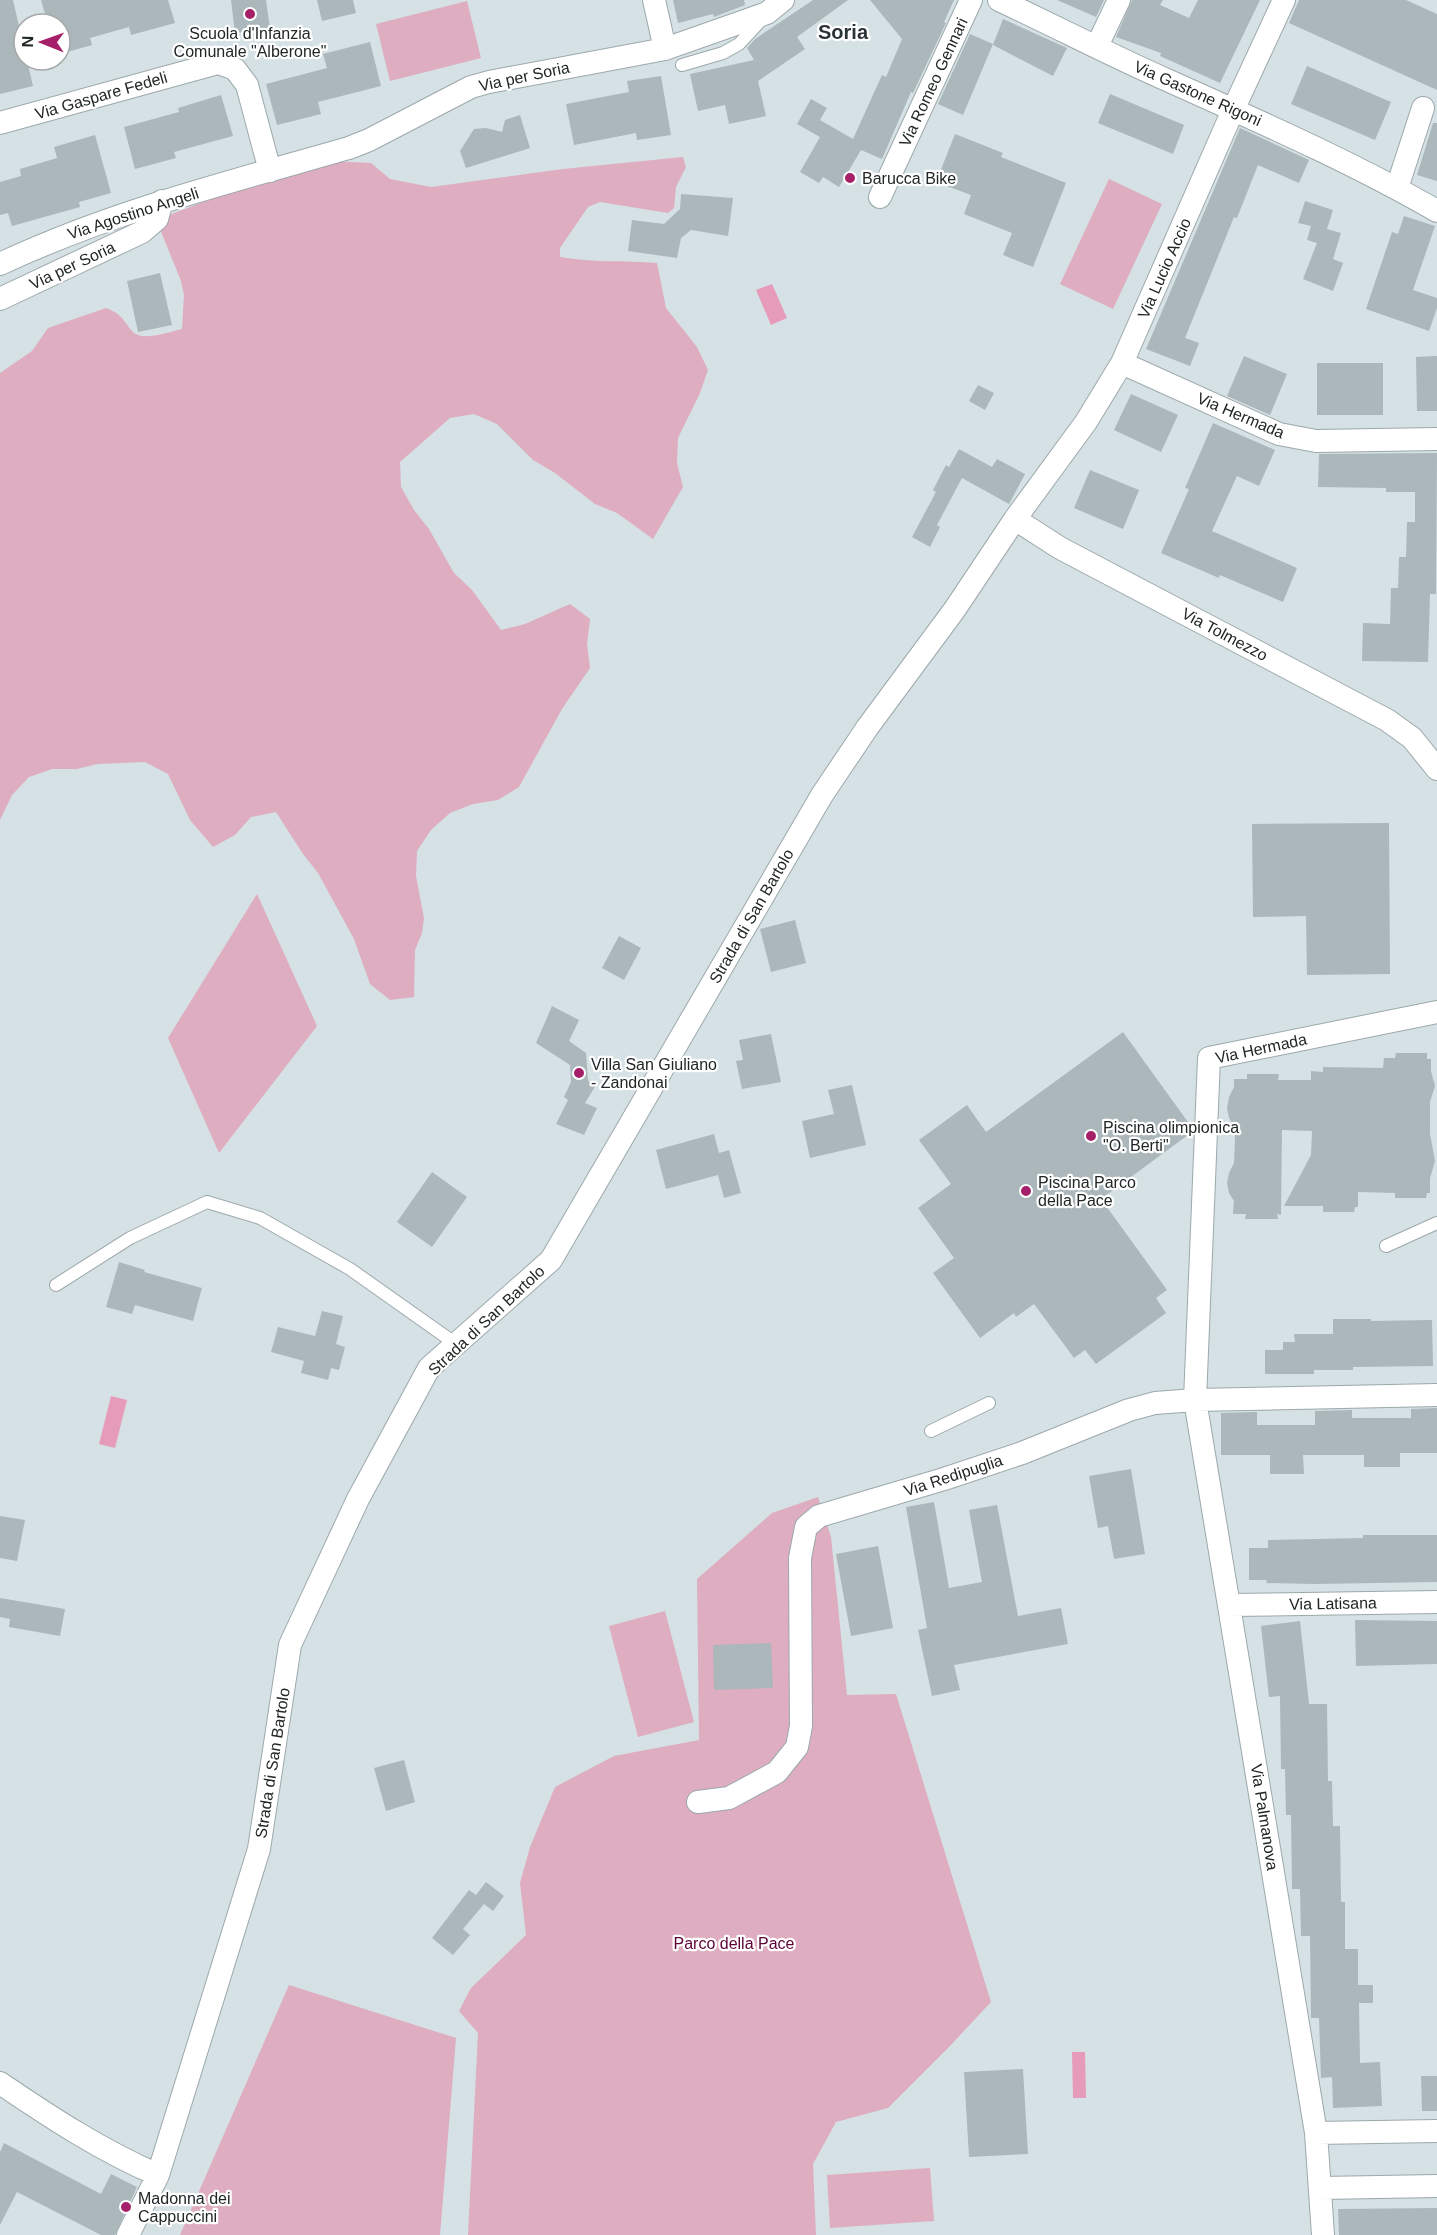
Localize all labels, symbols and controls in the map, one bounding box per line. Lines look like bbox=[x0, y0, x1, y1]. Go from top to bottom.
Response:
marker: Scuola d'Infanzia Comunale "Alberone" bbox=[243, 7, 257, 21]
north arrow bbox=[12, 12, 72, 72]
street label: Via Romeo Gennari bbox=[896, 15, 971, 149]
district label: Soria bbox=[818, 21, 869, 43]
place label: Scuola d'Infanzia Comunale "Alberone" bbox=[174, 25, 326, 60]
text: N bbox=[19, 36, 36, 48]
street label: Via Gastone Rigoni bbox=[1131, 58, 1264, 129]
street label: Via per Soria bbox=[477, 59, 571, 94]
street label: Via Gaspare Fedeli bbox=[33, 68, 169, 122]
place label: Barucca Bike bbox=[862, 170, 956, 187]
marker: Barucca Bike bbox=[843, 171, 857, 185]
street label: Via Agostino Angeli bbox=[66, 184, 201, 243]
street label: Via Lucio Accio bbox=[1135, 215, 1194, 321]
street label: Via per Soria bbox=[27, 238, 118, 293]
street label: Via Hermada bbox=[1195, 389, 1287, 442]
street label: Via Tolmezzo bbox=[1179, 605, 1271, 664]
street label: Strada di San Bartolo bbox=[706, 846, 797, 986]
street label: Via Hermada bbox=[1214, 1030, 1308, 1066]
place label: Villa San Giuliano - Zandonai bbox=[591, 1056, 717, 1091]
marker: Villa San Giuliano - Zandonai bbox=[572, 1066, 586, 1080]
place label: Piscina olimpionica "O. Berti" bbox=[1103, 1119, 1239, 1154]
marker: Piscina olimpionica "O. Berti" bbox=[1084, 1129, 1098, 1143]
place label: Piscina Parco della Pace bbox=[1038, 1174, 1136, 1209]
marker: Piscina Parco della Pace bbox=[1019, 1184, 1033, 1198]
street label: Strada di San Bartolo bbox=[425, 1262, 548, 1378]
street label: Via Redipuglia bbox=[902, 1451, 1005, 1499]
street label: Via Latisana bbox=[1289, 1594, 1377, 1613]
street label: Strada di San Bartolo bbox=[252, 1687, 293, 1840]
street label: Via Palmanova bbox=[1248, 1763, 1281, 1872]
park label: Parco della Pace bbox=[674, 1935, 795, 1952]
place label: Madonna dei Cappuccini bbox=[138, 2190, 231, 2225]
marker: Madonna dei Cappuccini bbox=[119, 2200, 133, 2214]

